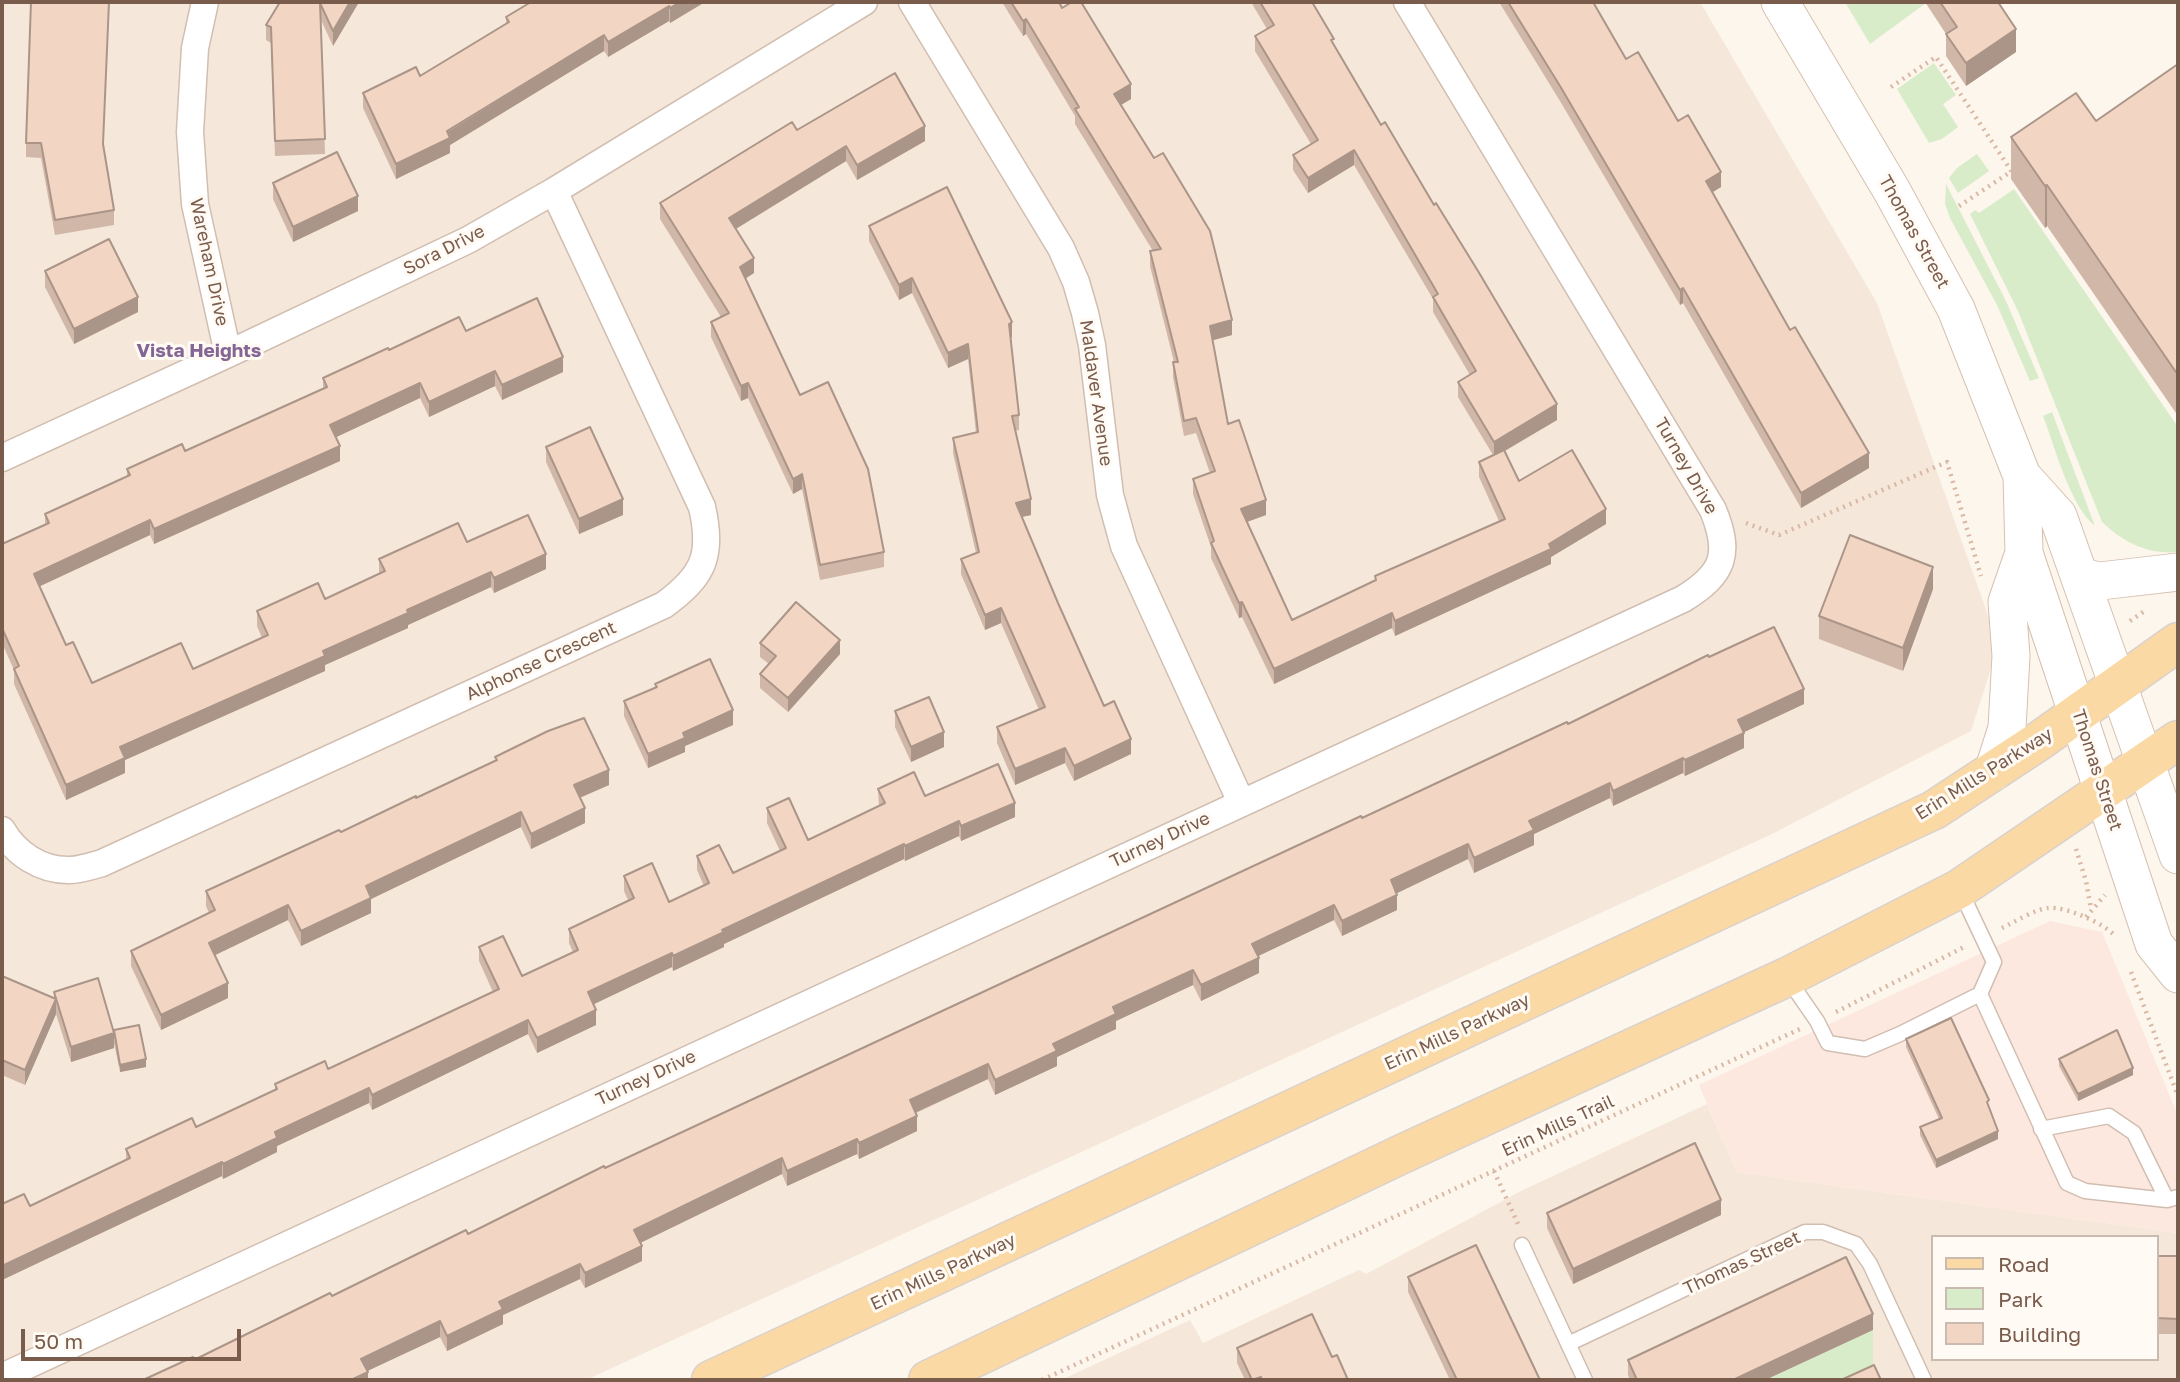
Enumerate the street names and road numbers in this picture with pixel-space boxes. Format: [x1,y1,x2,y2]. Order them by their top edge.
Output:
street label: Thomas Street [1874,171,1954,293]
street label: Wareham Drive [185,196,233,328]
street label: Sora Drive [400,220,488,280]
street label: Maldaver Avenue [1075,319,1117,467]
street label: Turney Drive [1650,414,1722,518]
street label: Alphonse Crescent [462,617,620,705]
street label: Thomas Street [2067,707,2127,833]
street label: Erin Mills Parkway [1911,723,2057,825]
street label: Turney Drive [1107,807,1213,873]
street label: Erin Mills Parkway [1381,989,1533,1075]
street label: Turney Drive [593,1045,699,1111]
street label: Erin Mills Trail [1498,1091,1618,1161]
street label: Thomas Street [1680,1226,1804,1300]
street label: Erin Mills Parkway [867,1229,1019,1315]

